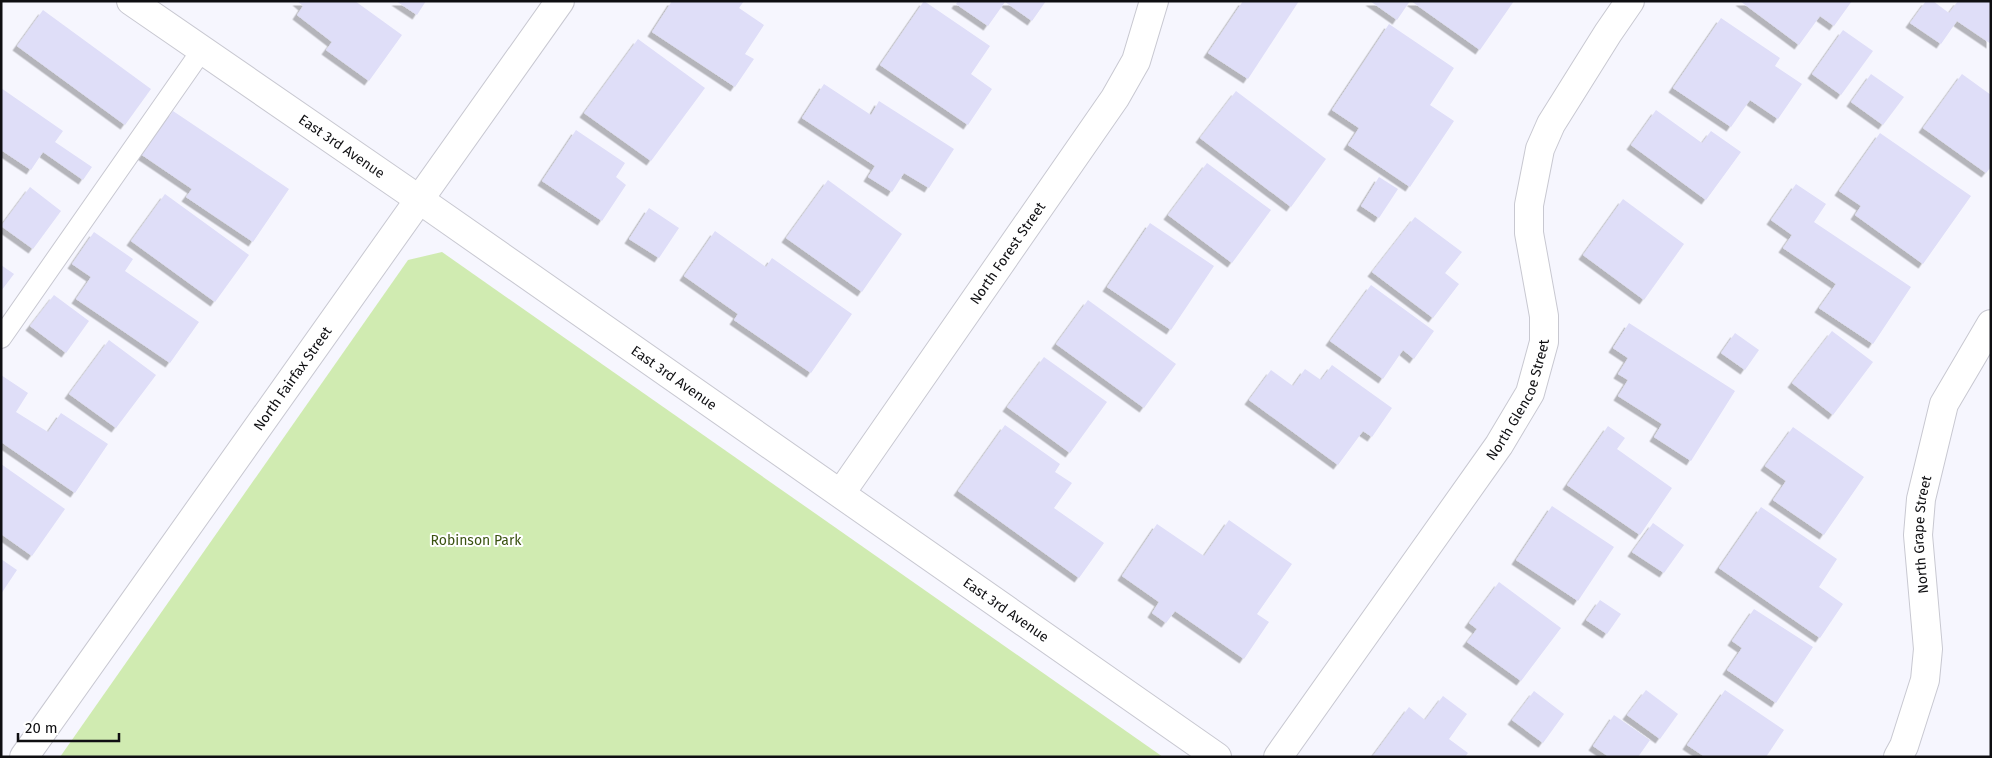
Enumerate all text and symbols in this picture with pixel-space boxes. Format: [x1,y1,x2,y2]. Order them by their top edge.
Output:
street label: East 3rd Avenue [296,111,388,182]
street label: North Forest Street [966,198,1049,308]
street label: North Fairfax Street [250,322,336,434]
street label: North Glencoe Street [1482,338,1553,464]
street label: East 3rd Avenue [628,342,720,413]
street label: North Grape Street [1909,473,1935,595]
park label: Robinson Park [430,532,522,549]
street label: East 3rd Avenue [960,574,1052,645]
scale bar [18,710,119,742]
text: 20 m [25,719,58,737]

